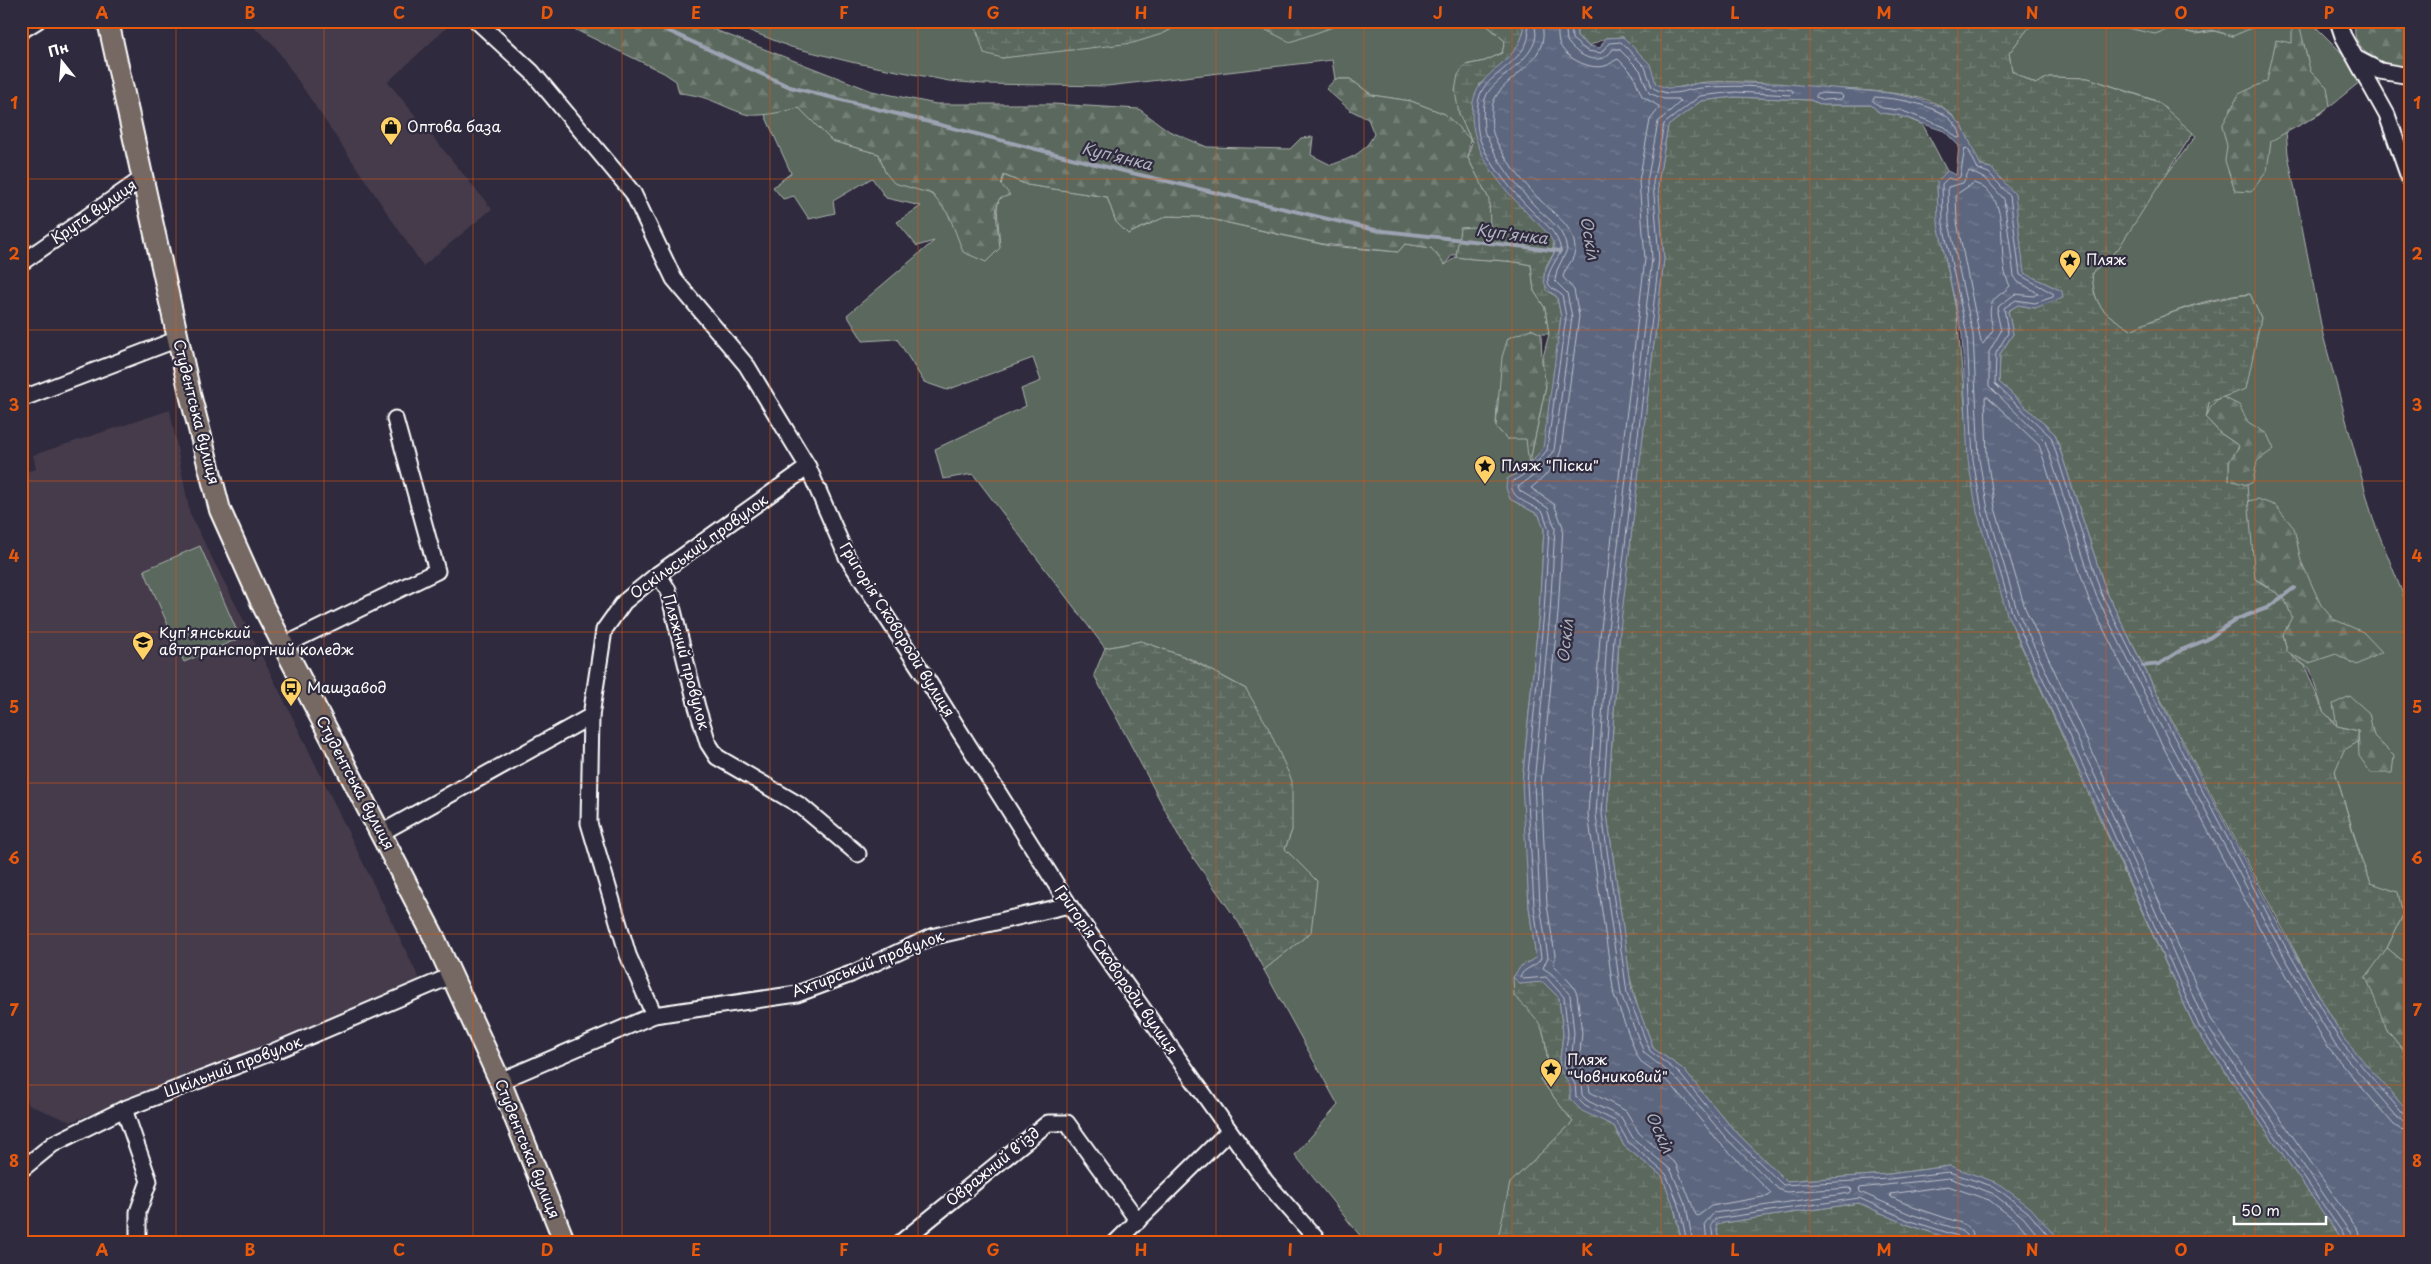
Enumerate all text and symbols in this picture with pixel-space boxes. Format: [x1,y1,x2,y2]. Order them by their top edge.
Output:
text: A [96,0,109,24]
text: B [245,0,256,24]
text: C [393,0,405,24]
text: D [541,0,553,24]
text: E [691,0,701,24]
text: F [839,0,849,24]
text: G [986,0,1000,24]
text: H [1135,0,1147,24]
text: I [1287,0,1293,24]
text: J [1433,0,1443,24]
text: K [1581,0,1593,24]
text: L [1730,0,1740,24]
text: M [1876,0,1892,24]
text: N [2026,0,2038,24]
text: O [2175,0,2188,24]
text: P [2324,0,2335,24]
text: Пн [45,36,71,62]
north arrow [38,38,88,88]
text: 1 [10,90,18,114]
text: 1 [2413,90,2421,114]
place label: Оптова база [407,114,501,137]
shop icon: Оптова база [379,115,403,146]
water label: Куп'янка [1079,135,1156,176]
street label: Крута вулиця [45,173,141,249]
water label: Оскіл [1575,214,1607,261]
water label: Куп'янка [1475,217,1550,249]
text: 2 [8,241,20,265]
text: 2 [2411,241,2423,265]
place label: Пляж [2086,247,2127,270]
place icon: Пляж [2058,248,2082,279]
street label: Студентська вулиця [168,337,227,487]
text: 3 [9,392,19,416]
text: 3 [2412,392,2422,416]
place label: Пляж "Піски" [1501,453,1599,476]
place icon: Пляж "Піски" [1473,454,1497,485]
street label: Оскільський провулок [624,488,772,604]
street label: Григорія Сковороди вулиця [835,537,962,721]
text: 4 [9,543,20,567]
text: 4 [2412,543,2423,567]
street label: Пляжний провулок [658,591,717,732]
water label: Оскіл [1550,618,1578,664]
place label: Куп'янський автотранспортний коледж [159,620,354,660]
school or university icon: Куп'янський автотранспортний коледж [131,630,155,661]
place label: Машзавод [307,675,386,698]
bus stop icon: Машзавод [279,676,303,707]
text: 5 [9,694,19,718]
text: 5 [2412,694,2422,718]
street label: Студентська вулиця [311,711,401,853]
text: 6 [8,845,20,869]
text: 6 [2411,845,2423,869]
street label: Григорія Сковороди вулиця [1050,880,1185,1059]
street label: Ахтирський провулок [788,923,947,1002]
text: 7 [9,997,19,1021]
text: 7 [2412,997,2422,1021]
street label: Шкільний провулок [160,1029,305,1103]
place label: Пляж "Човниковий" [1567,1047,1668,1087]
place icon: Пляж "Човниковий" [1539,1057,1563,1088]
street label: Студентська вулиця [490,1075,567,1222]
water label: Оскіл [1641,1107,1681,1156]
street label: Овражний в'їзд [940,1121,1044,1211]
text: 8 [9,1148,19,1172]
text: 8 [2412,1148,2422,1172]
scale bar [2234,1194,2326,1226]
text: 50 m [2241,1198,2280,1221]
text: A [96,1237,109,1261]
text: B [245,1237,256,1261]
text: C [393,1237,405,1261]
text: D [541,1237,553,1261]
text: E [691,1237,701,1261]
text: F [839,1237,849,1261]
text: G [986,1237,1000,1261]
text: H [1135,1237,1147,1261]
text: I [1287,1237,1293,1261]
text: J [1433,1237,1443,1261]
text: K [1581,1237,1593,1261]
text: L [1730,1237,1740,1261]
text: M [1876,1237,1892,1261]
text: N [2026,1237,2038,1261]
text: O [2175,1237,2188,1261]
text: P [2324,1237,2335,1261]

